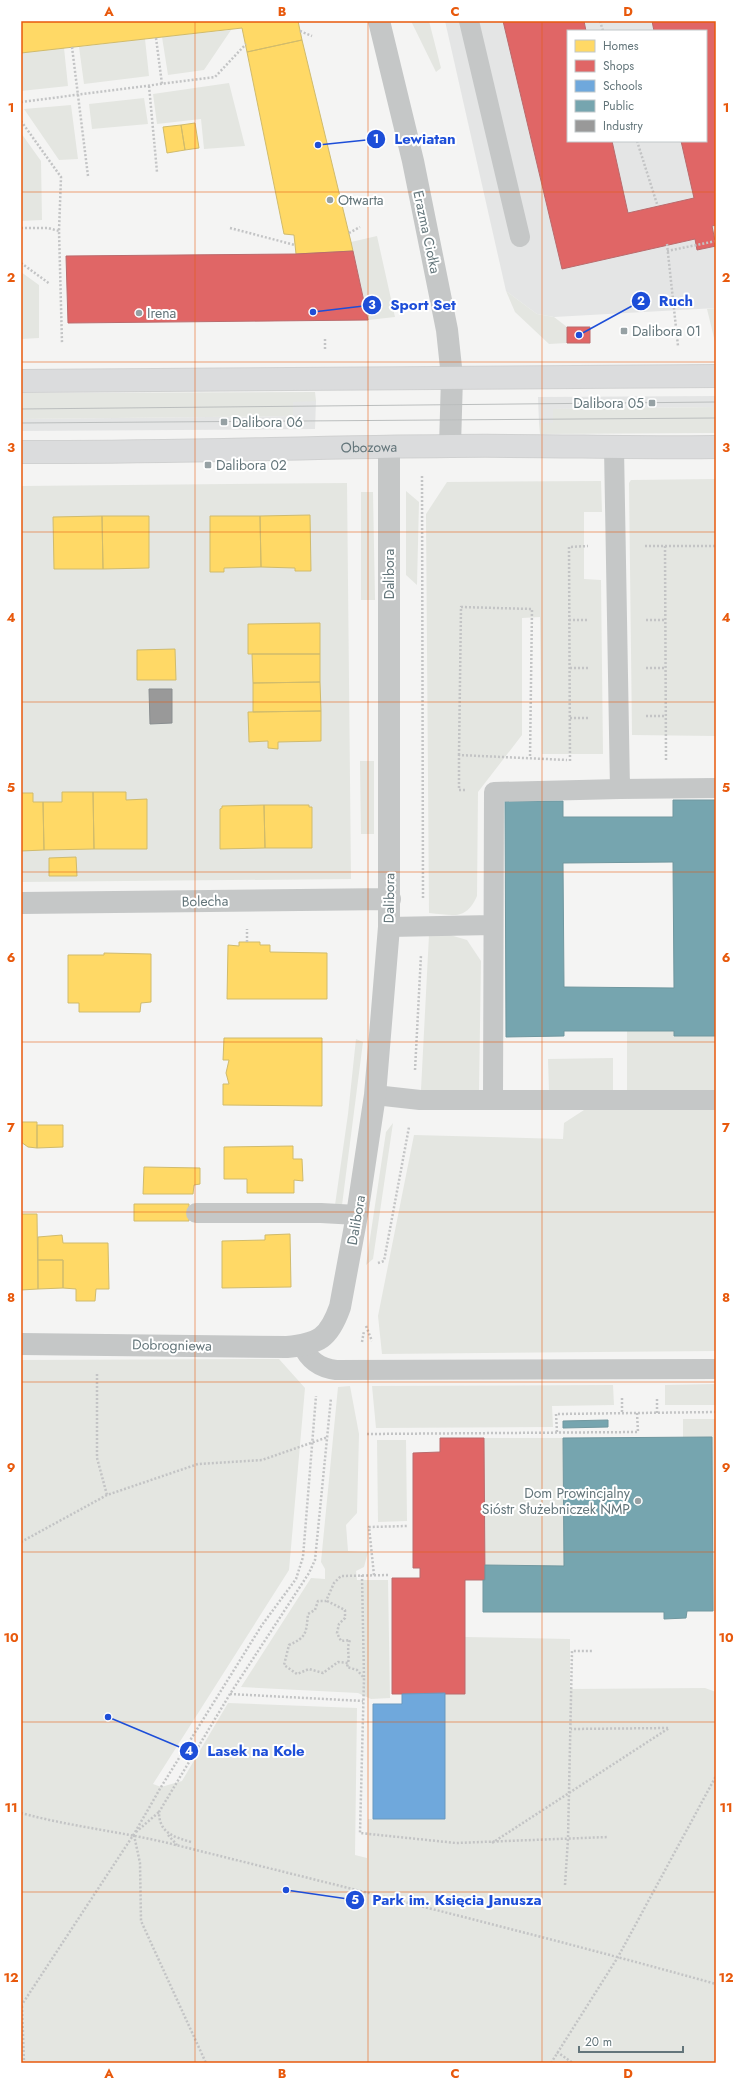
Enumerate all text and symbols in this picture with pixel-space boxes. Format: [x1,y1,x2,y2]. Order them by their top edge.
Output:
text: A [103,2,114,21]
text: B [278,2,287,21]
text: C [450,2,460,21]
text: D [623,2,633,21]
legend [567,30,707,142]
text: Homes [603,37,639,55]
text: Shops [603,57,634,75]
text: Schools [603,77,642,95]
text: Public [603,97,634,115]
text: 1 [8,98,14,117]
text: 1 [723,98,729,117]
text: Industry [603,117,644,135]
callout: Lewiatan [366,126,464,153]
text: Lewiatan [394,128,456,150]
text: 1 [373,130,379,148]
street label: Erazma Ciołka [408,189,446,275]
place label: Otwarta [338,190,384,210]
marker: Otwarta [325,195,335,205]
text: 2 [7,268,15,287]
text: 2 [722,268,730,287]
callout: Ruch [631,287,701,314]
text: Ruch [659,290,693,312]
callout: Sport Set [362,291,464,318]
text: 2 [637,292,645,310]
text: Sport Set [390,294,456,316]
text: 3 [368,296,376,314]
place label: Irena [147,303,176,323]
marker: Irena [134,308,144,318]
place label: Dalibora 01 [632,321,701,341]
marker: Dalibora 01 [619,326,629,336]
place label: Dalibora 05 [573,393,644,413]
marker: Dalibora 05 [647,398,657,408]
place label: Dalibora 06 [232,412,303,432]
marker: Dalibora 06 [219,417,229,427]
street label: Obozowa [341,437,397,458]
text: 3 [7,438,15,457]
text: 3 [722,438,730,457]
place label: Dalibora 02 [216,455,287,475]
marker: Dalibora 02 [203,460,213,470]
street label: Dalibora [379,549,399,599]
text: 4 [6,608,16,627]
text: 4 [721,608,731,627]
text: 5 [7,778,15,797]
text: 5 [722,778,730,797]
street label: Dalibora [379,873,399,923]
street label: Bolecha [181,891,229,911]
text: 6 [7,948,16,967]
text: 6 [722,948,731,967]
text: 7 [7,1118,15,1137]
text: 7 [722,1118,730,1137]
street label: Dalibora [342,1194,370,1246]
text: 8 [7,1288,15,1307]
text: 8 [722,1288,730,1307]
street label: Dobrogniewa [132,1334,212,1356]
text: 9 [7,1458,16,1477]
text: 9 [722,1458,731,1477]
place label: Dom Prowincjalny Sióstr Służebniczek NMP [482,1483,631,1519]
marker: Dom Prowincjalny Sióstr Służebniczek NMP [633,1496,643,1506]
text: 10 [3,1628,19,1647]
text: 10 [718,1628,734,1647]
callout: Lasek na Kole [179,1737,313,1764]
text: Lasek na Kole [207,1740,305,1762]
text: 4 [185,1742,193,1760]
text: 11 [4,1798,18,1817]
text: 11 [719,1798,733,1817]
callout: Park im. Księcia Janusza [345,1886,550,1913]
text: Park im. Księcia Janusza [372,1889,542,1911]
text: 5 [351,1891,359,1909]
text: 12 [3,1968,19,1987]
text: 12 [718,1968,734,1987]
scale bar [579,2028,683,2054]
text: 20 m [585,2033,612,2051]
text: A [103,2064,114,2083]
text: B [278,2064,287,2083]
text: C [450,2064,460,2083]
text: D [623,2064,633,2083]

